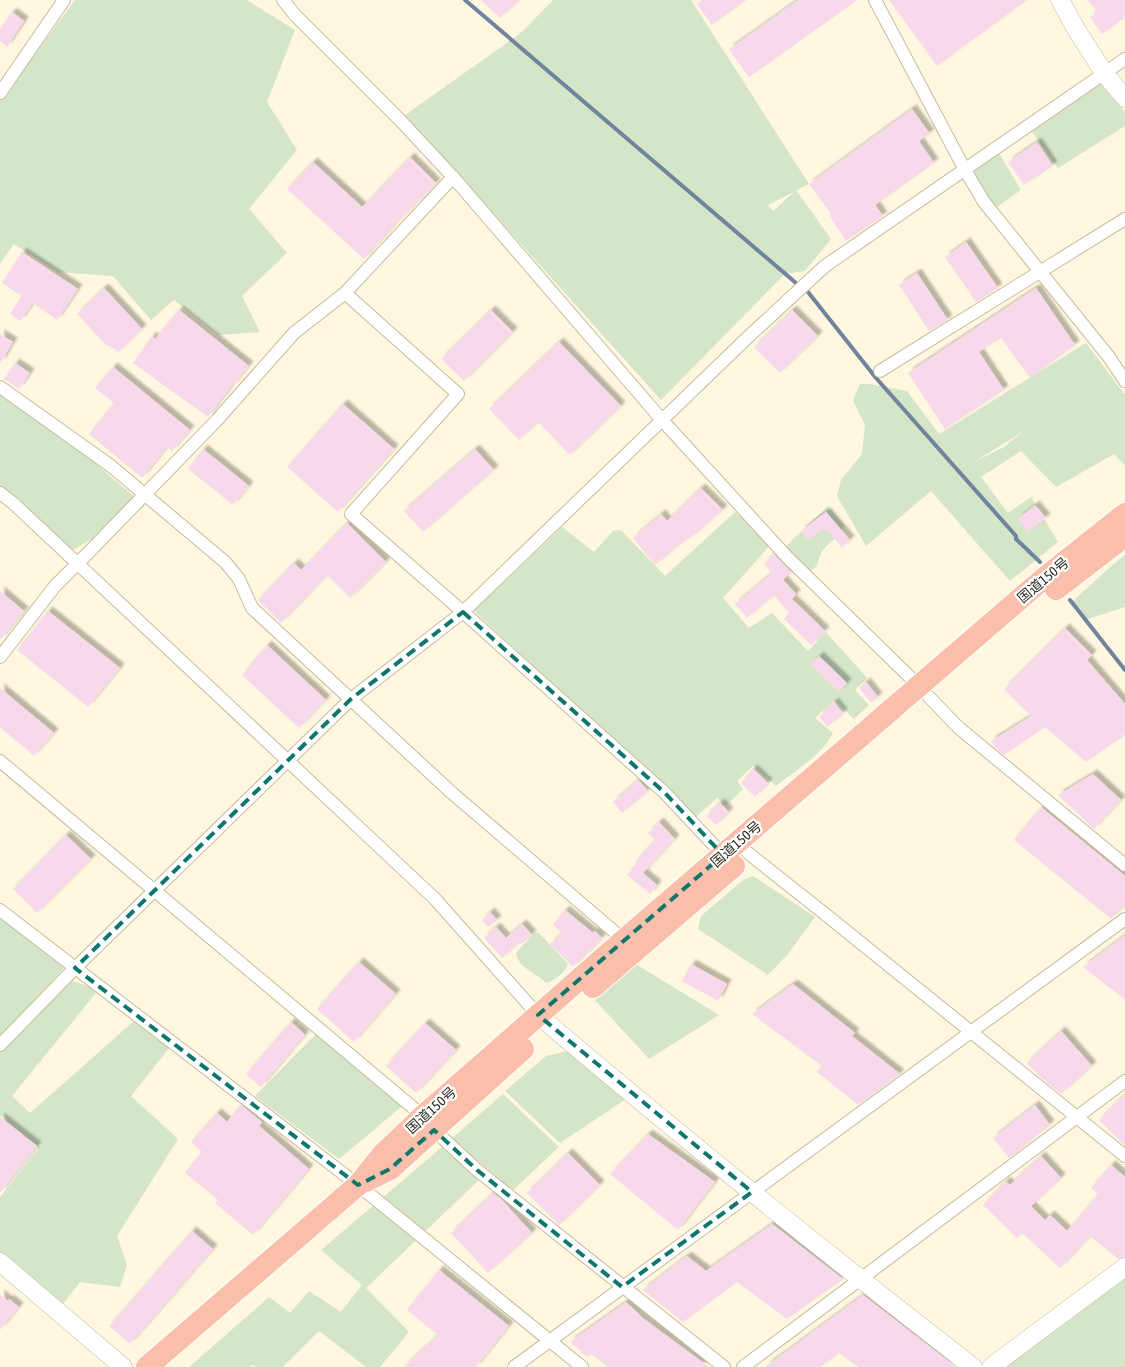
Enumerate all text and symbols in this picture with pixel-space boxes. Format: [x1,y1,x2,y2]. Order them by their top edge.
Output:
street label: 国道150号 [1014,554,1072,606]
street label: 国道150号 [707,818,765,870]
street label: 国道150号 [403,1083,459,1137]

